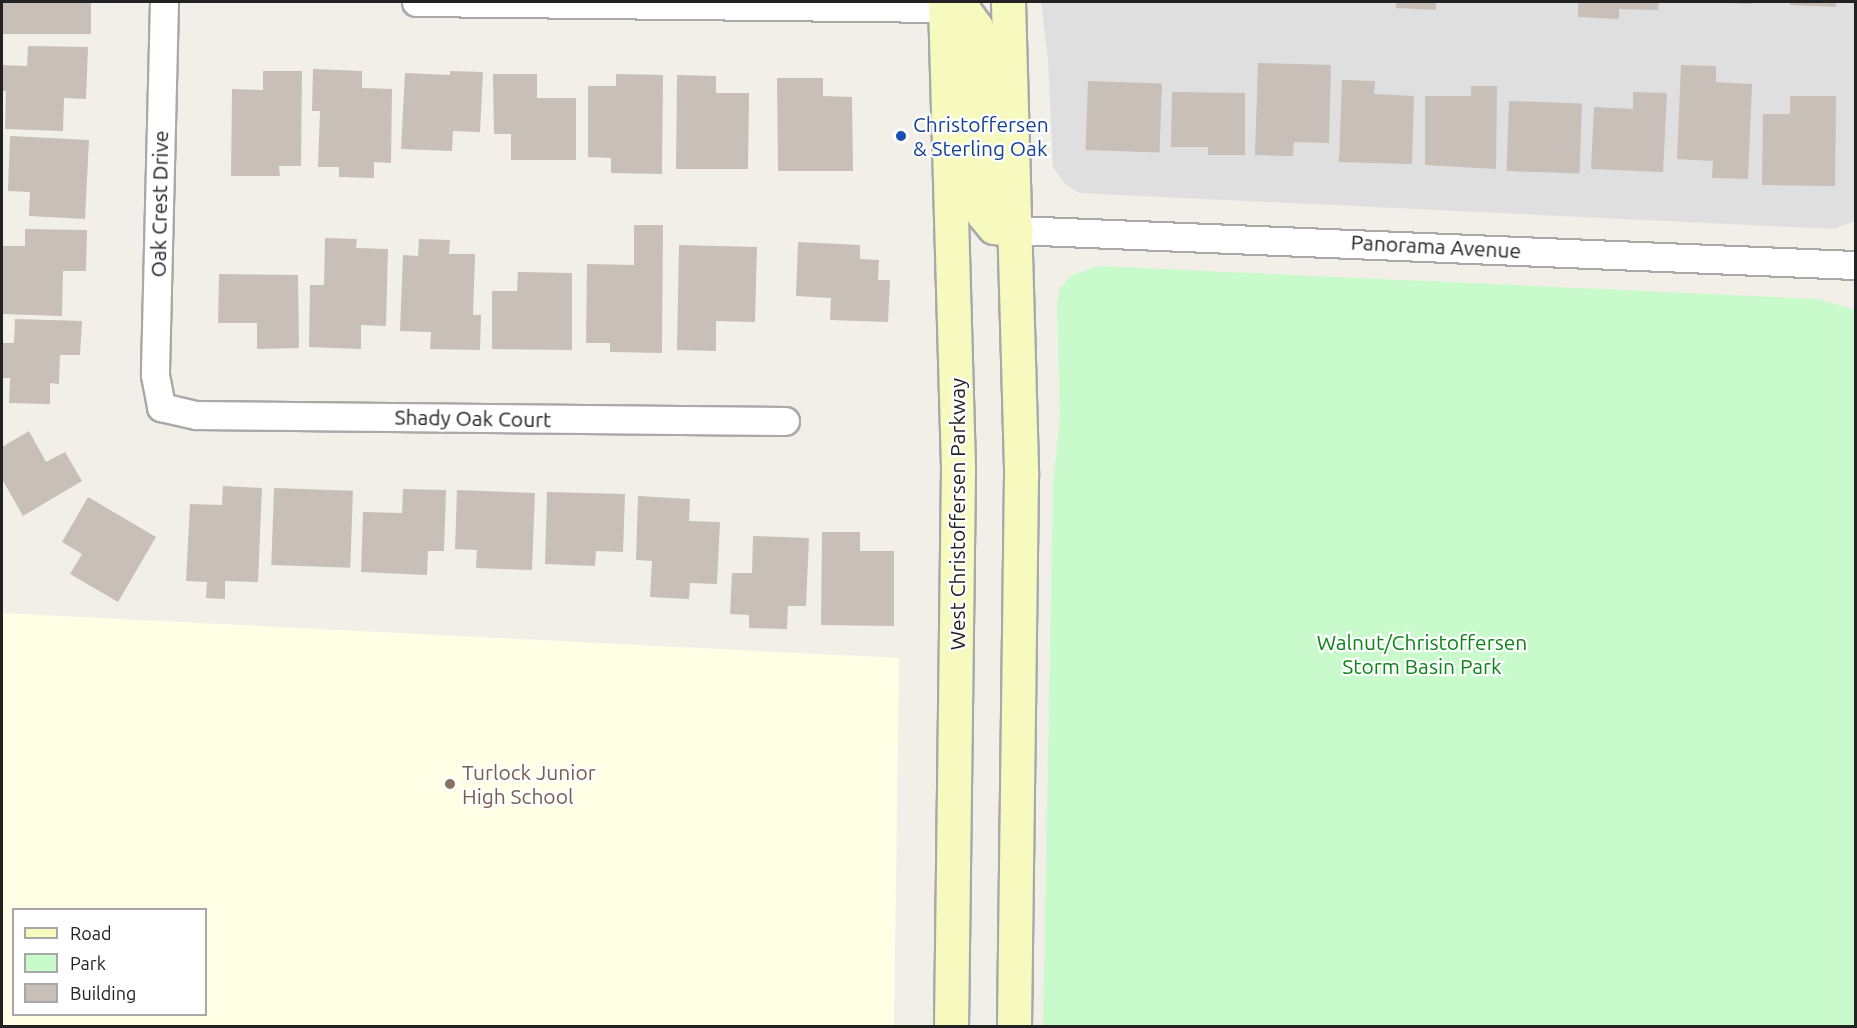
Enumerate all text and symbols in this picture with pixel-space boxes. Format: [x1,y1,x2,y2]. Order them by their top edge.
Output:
place label: Christoffersen & Sterling Oak [913,111,1049,161]
marker: Christoffersen & Sterling Oak [894,129,908,143]
street label: Oak Crest Drive [145,130,173,278]
street label: Panorama Avenue [1350,229,1522,263]
street label: West Christoffersen Parkway [944,378,970,650]
street label: Shady Oak Court [394,404,552,432]
park label: Walnut/Christoffersen Storm Basin Park [1317,629,1527,679]
place label: Turlock Junior High School [462,759,596,809]
marker: Turlock Junior High School [443,777,457,791]
legend [12,908,207,1016]
text: Road [70,923,112,943]
text: Park [70,953,106,973]
text: Building [70,983,136,1003]

